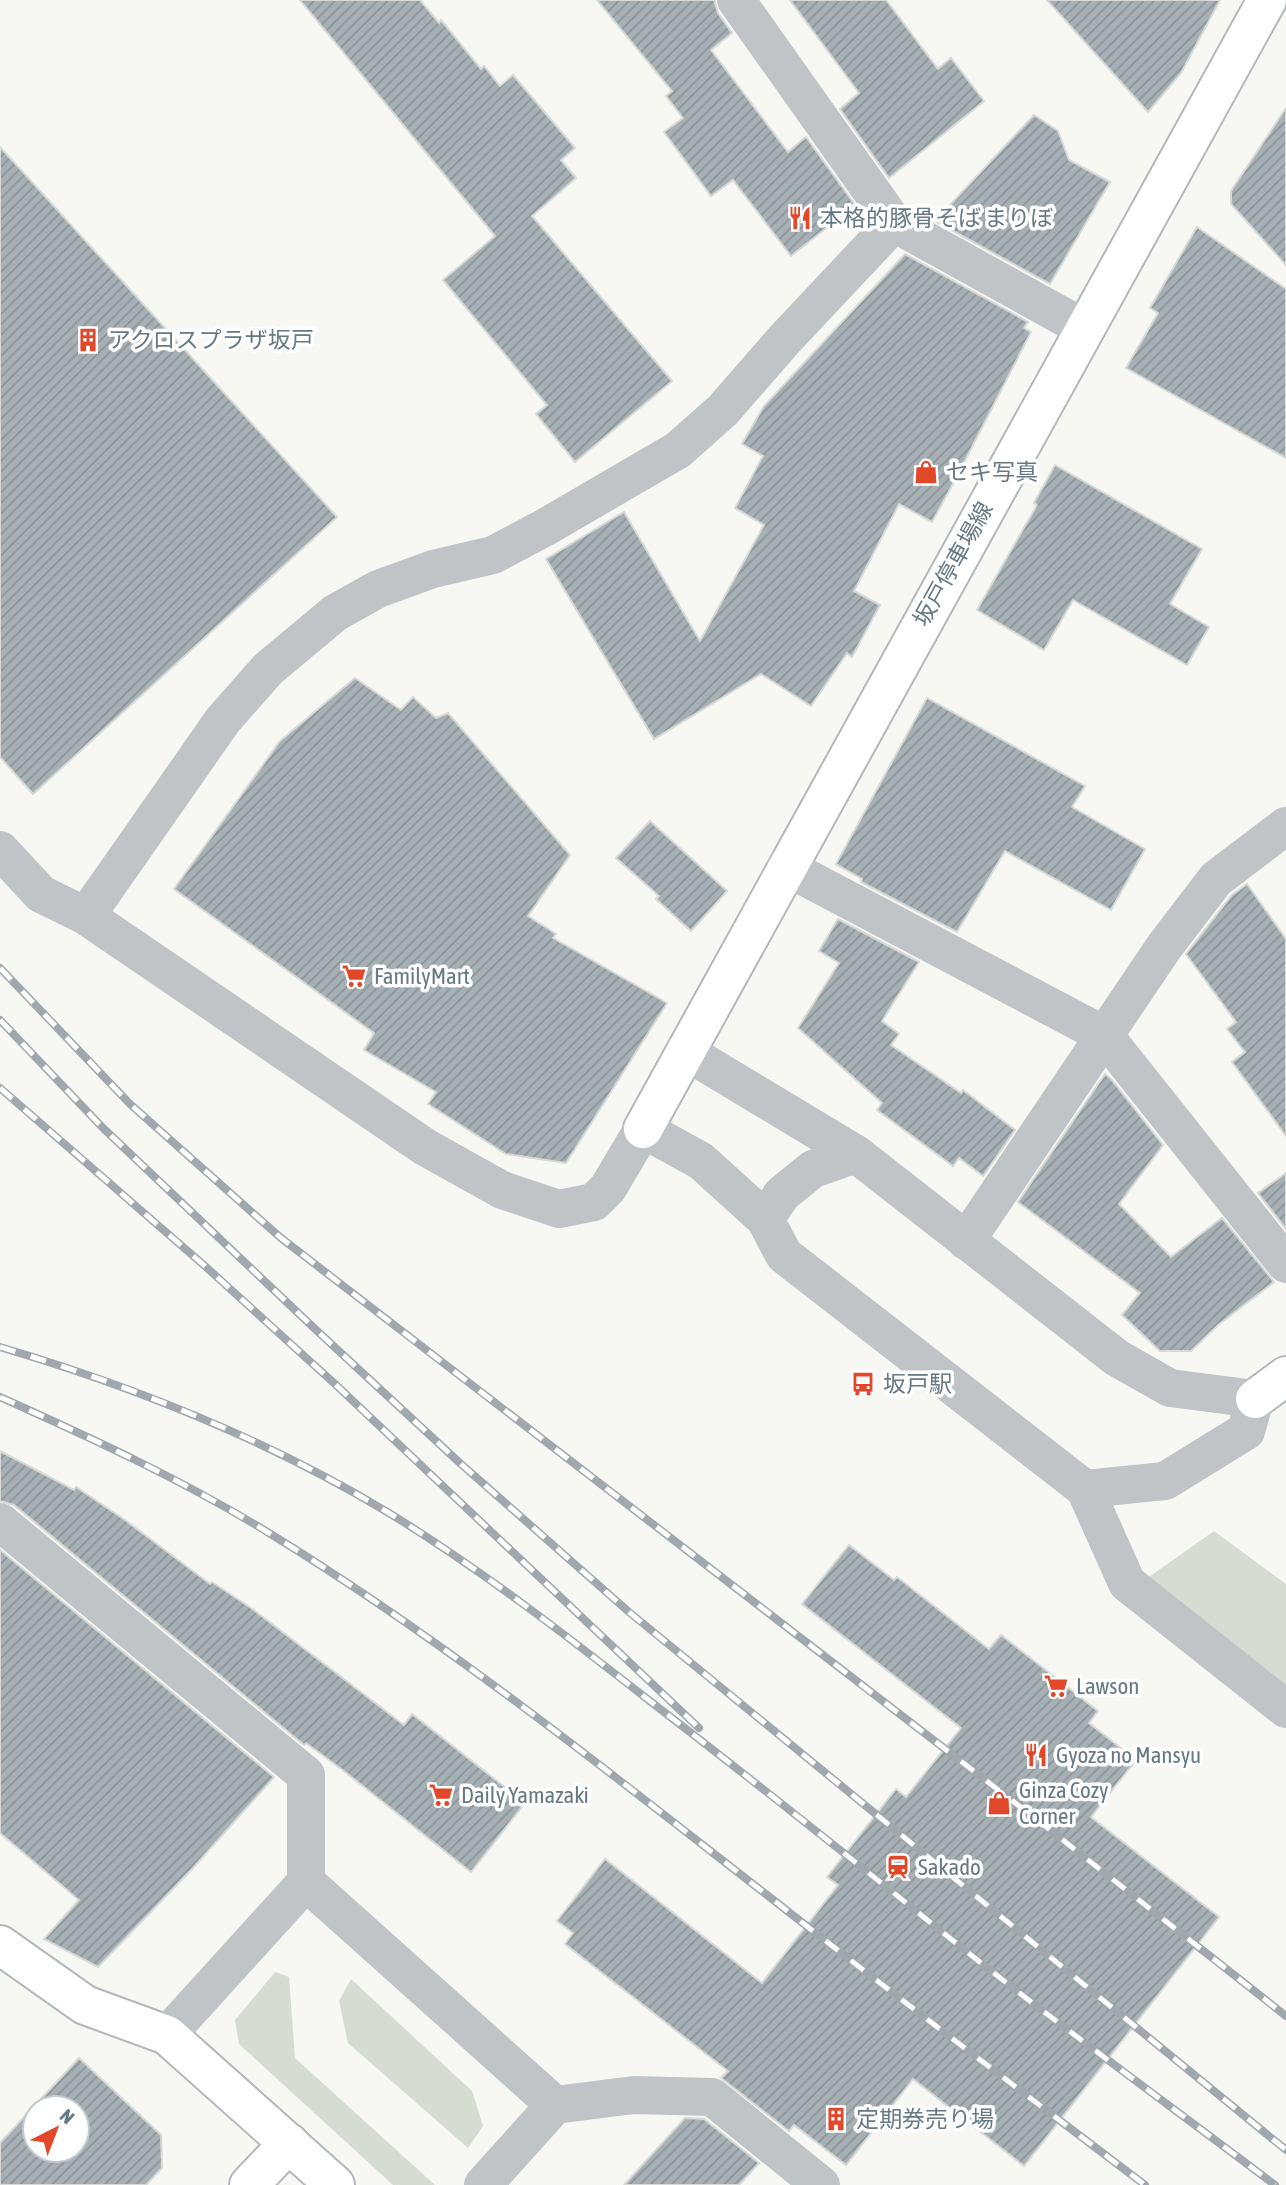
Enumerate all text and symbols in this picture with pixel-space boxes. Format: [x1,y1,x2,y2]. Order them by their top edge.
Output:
restaurant icon: 本格的豚骨そば まりぼ [786,204,814,232]
place label: 本格的豚骨そば まりぼ [820,205,1053,231]
building icon: アクロスプラザ坂戸 [74,326,102,354]
place label: アクロスプラザ坂戸 [108,327,314,353]
shop icon: セキ写真 [912,458,940,486]
place label: セキ写真 [946,459,1038,485]
street label: 坂戸停車場線 [908,497,998,631]
supermarket icon: FamilyMart [340,962,368,990]
place label: FamilyMart [374,963,470,989]
bus stop icon: 坂戸駅 [849,1370,877,1398]
place label: 坂戸駅 [883,1371,952,1397]
supermarket icon: Lawson [1042,1672,1070,1700]
place label: Lawson [1076,1673,1139,1699]
restaurant icon: Gyoza no Mansyu [1022,1741,1050,1769]
place label: Gyoza no Mansyu [1056,1742,1201,1768]
place label: Ginza Cozy Corner [1019,1777,1108,1829]
supermarket icon: Daily Yamazaki [427,1781,455,1809]
place label: Daily Yamazaki [461,1782,589,1808]
shop icon: Ginza Cozy Corner [985,1789,1013,1817]
station icon: Sakado [884,1853,912,1881]
place label: Sakado [918,1854,981,1880]
north arrow [21,2094,91,2164]
text: N [56,2104,79,2128]
building icon: 定期券売り場 [822,2105,850,2133]
place label: 定期券売り場 [856,2106,994,2132]

